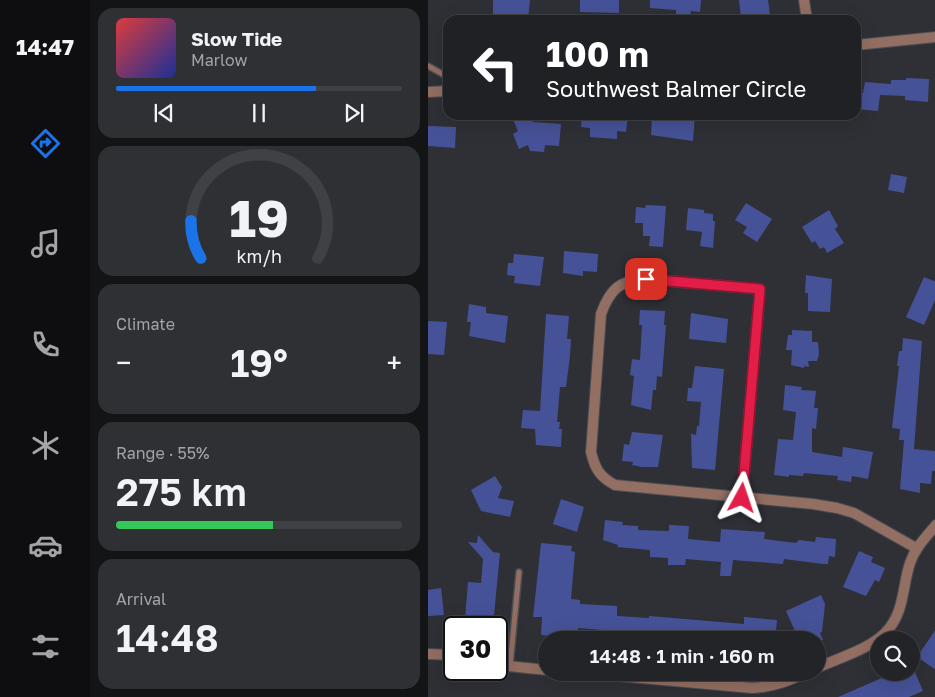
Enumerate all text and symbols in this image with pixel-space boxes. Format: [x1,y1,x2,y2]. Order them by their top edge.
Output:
text: Slow Tide [191,27,282,50]
text: 14:47 [16,33,74,60]
text: 100 m [546,33,649,75]
icon: left [463,35,528,100]
text: Marlow [191,50,247,70]
text: Southwest Balmer Circle [546,75,806,102]
icon: previous [150,99,178,127]
icon: pause [245,99,273,127]
icon: next [340,99,368,127]
icon: directions [28,126,63,161]
text: 19 [229,186,289,248]
icon: music [28,226,63,261]
text: km/h [236,245,282,267]
pin [625,258,667,300]
icon: arrive [632,265,660,293]
text: Climate [116,314,175,334]
icon: phone [28,327,63,362]
text: 19° [230,340,288,385]
text: − [116,346,131,379]
text: + [387,346,402,379]
icon: climate [28,428,63,463]
text: Range · 55% [116,443,210,463]
text: 275 km [116,469,247,514]
position arrow [715,471,767,523]
icon: car [28,528,63,563]
text: Arrival [116,589,166,609]
text: 14:48 [116,615,219,660]
speed limit sign: 30 [443,616,508,681]
icon: filters [28,629,63,664]
map controls [870,631,920,681]
button: search [870,631,920,681]
text: 14:48 · 1 min · 160 m [590,644,774,667]

